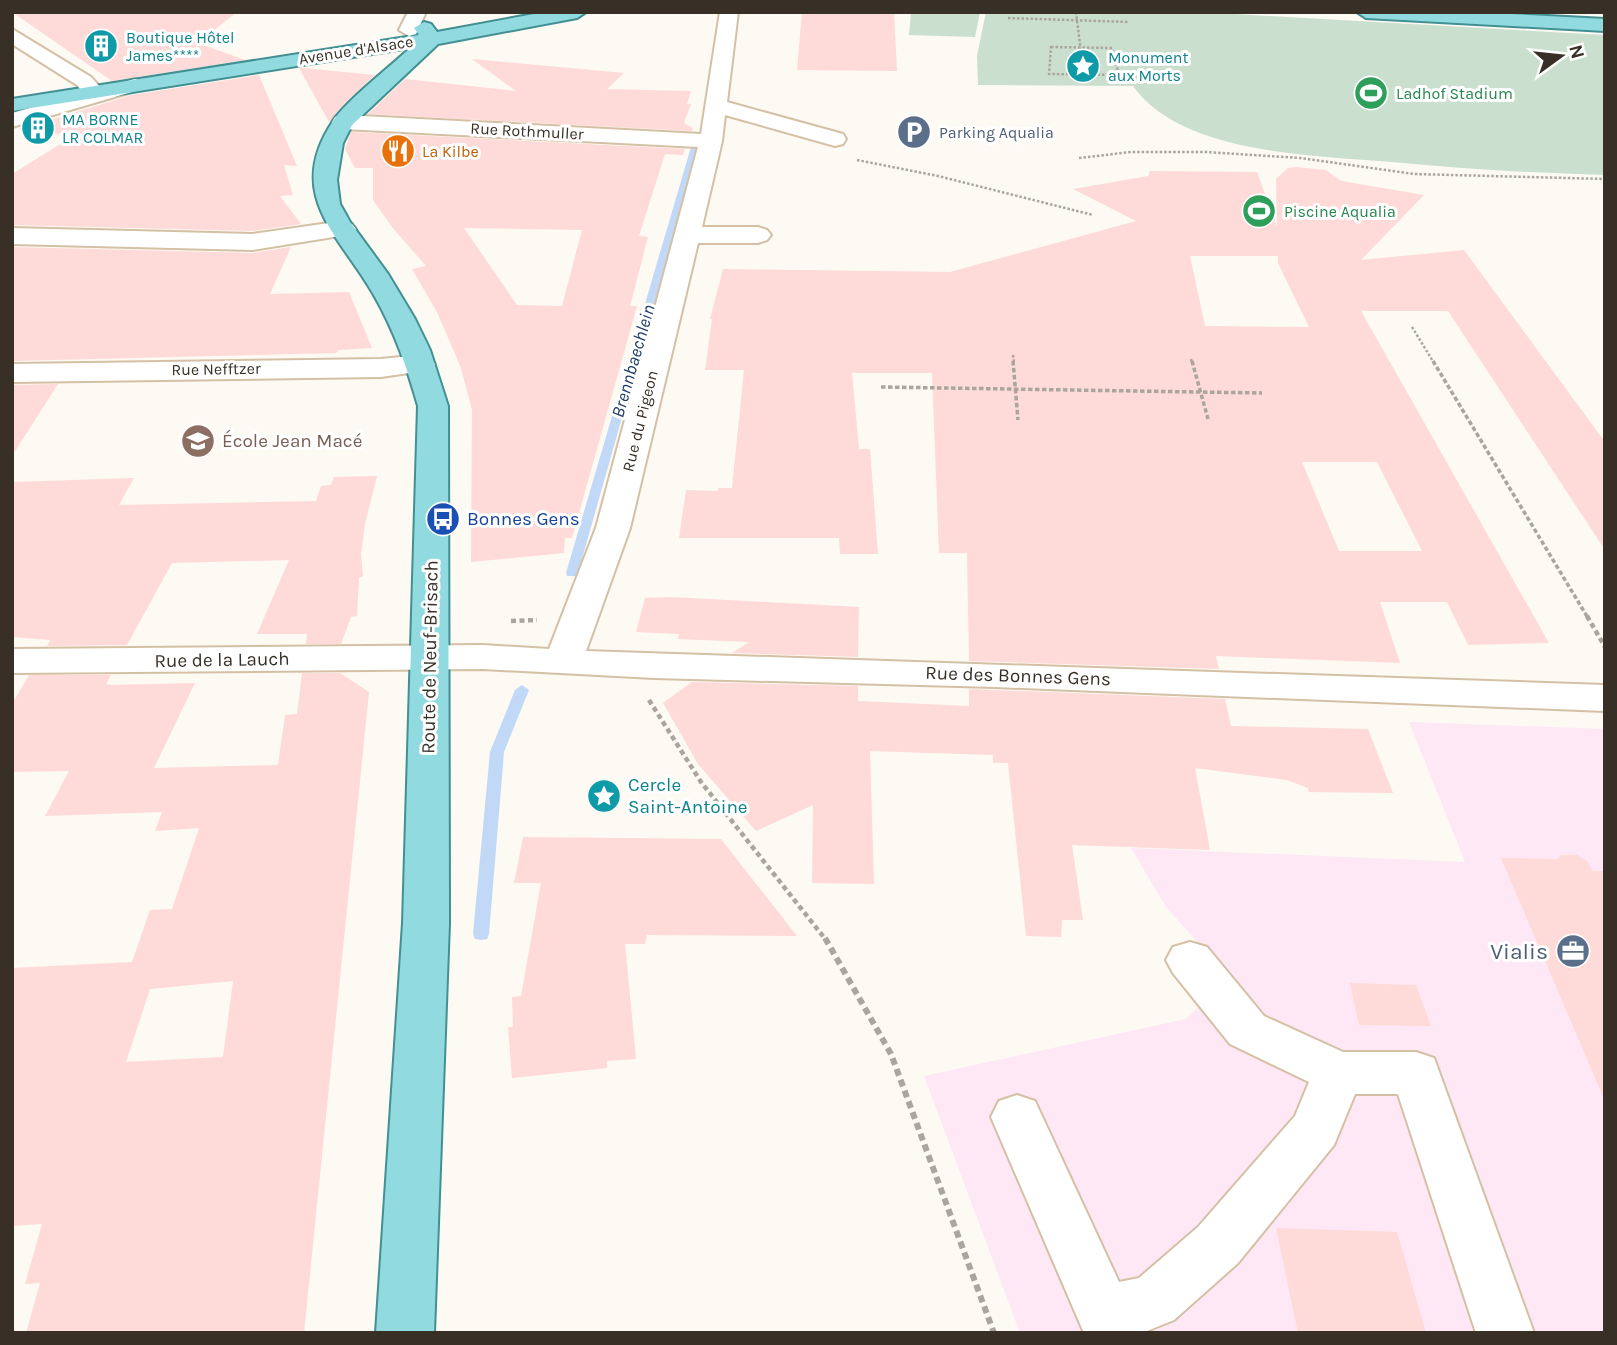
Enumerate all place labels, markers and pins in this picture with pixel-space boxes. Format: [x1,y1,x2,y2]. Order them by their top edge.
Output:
building icon: Boutique Hôtel James**** [82,27,120,65]
place label: Boutique Hôtel James**** [126,28,234,65]
place icon: Monument aux Morts [1064,47,1102,85]
place label: Monument aux Morts [1108,48,1189,85]
sports icon: Ladhof Stadium [1352,74,1390,112]
place label: Ladhof Stadium [1396,84,1513,103]
building icon: MA BORNE LR COLMAR [19,109,57,147]
place label: MA BORNE LR COLMAR [62,110,143,147]
parking icon: Parking Aqualia [895,113,933,151]
place label: Parking Aqualia [939,123,1054,142]
restaurant icon: La Kilbe [379,132,417,170]
place label: La Kilbe [422,142,479,161]
sports icon: Piscine Aqualia [1240,192,1278,230]
place label: Piscine Aqualia [1284,202,1396,221]
school or university icon: École Jean Macé [179,422,217,460]
place label: École Jean Macé [222,429,362,452]
bus stop icon: Bonnes Gens [424,500,462,538]
place label: Bonnes Gens [467,508,580,530]
place label: Cercle Saint-Antoine [628,774,748,818]
place icon: Cercle Saint-Antoine [585,777,623,815]
office icon: Vialis [1554,932,1592,970]
place label: Vialis [1490,938,1548,965]

